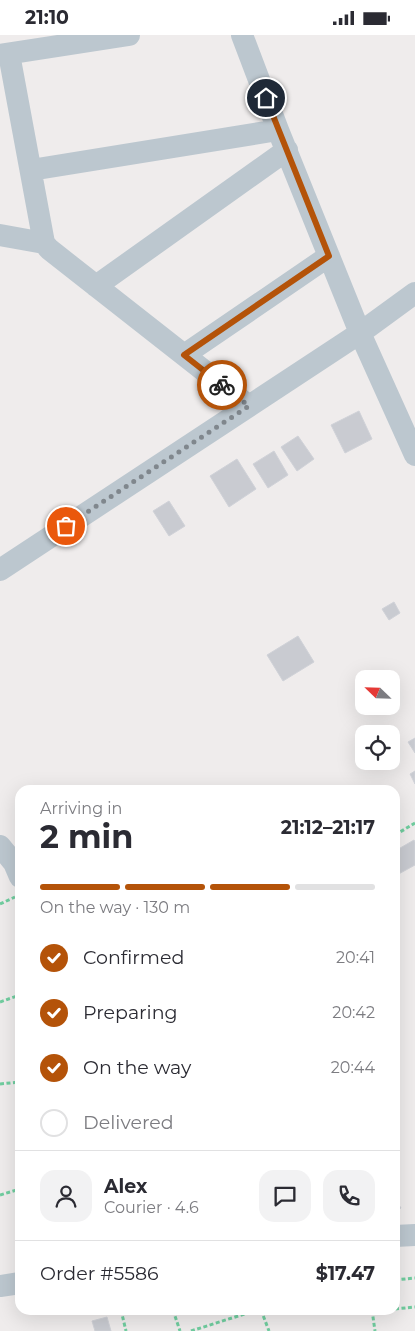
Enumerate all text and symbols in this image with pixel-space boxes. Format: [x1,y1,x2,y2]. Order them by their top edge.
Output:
text: 21:10 [25,6,69,29]
pin [245,77,287,119]
icon: home [252,84,280,112]
courier [197,360,247,410]
icon: bike [208,371,236,399]
pin [45,505,87,547]
icon: bag [52,512,80,540]
north arrow [355,670,400,715]
map controls [355,670,400,770]
button: locate [355,725,400,770]
text: Arriving in [40,799,122,818]
text: 21:12–21:17 [281,816,375,839]
text: 2 min [40,817,133,856]
text: On the way · 130 m [40,898,190,917]
icon: check [40,944,68,972]
text: Confirmed [83,946,184,969]
text: 20:41 [336,948,375,967]
icon: check [40,999,68,1027]
text: Preparing [83,1001,178,1024]
text: 20:42 [332,1003,375,1022]
icon: check [40,1054,68,1082]
text: On the way [83,1056,191,1079]
text: 20:44 [331,1058,375,1077]
text: Delivered [83,1111,174,1134]
button: person [40,1170,92,1222]
button: chat [259,1170,311,1222]
button: phone [323,1170,375,1222]
text: Alex [104,1175,147,1198]
text: Courier · 4.6 [104,1198,199,1217]
text: Order #5586 [40,1262,159,1285]
text: $17.47 [316,1262,375,1285]

